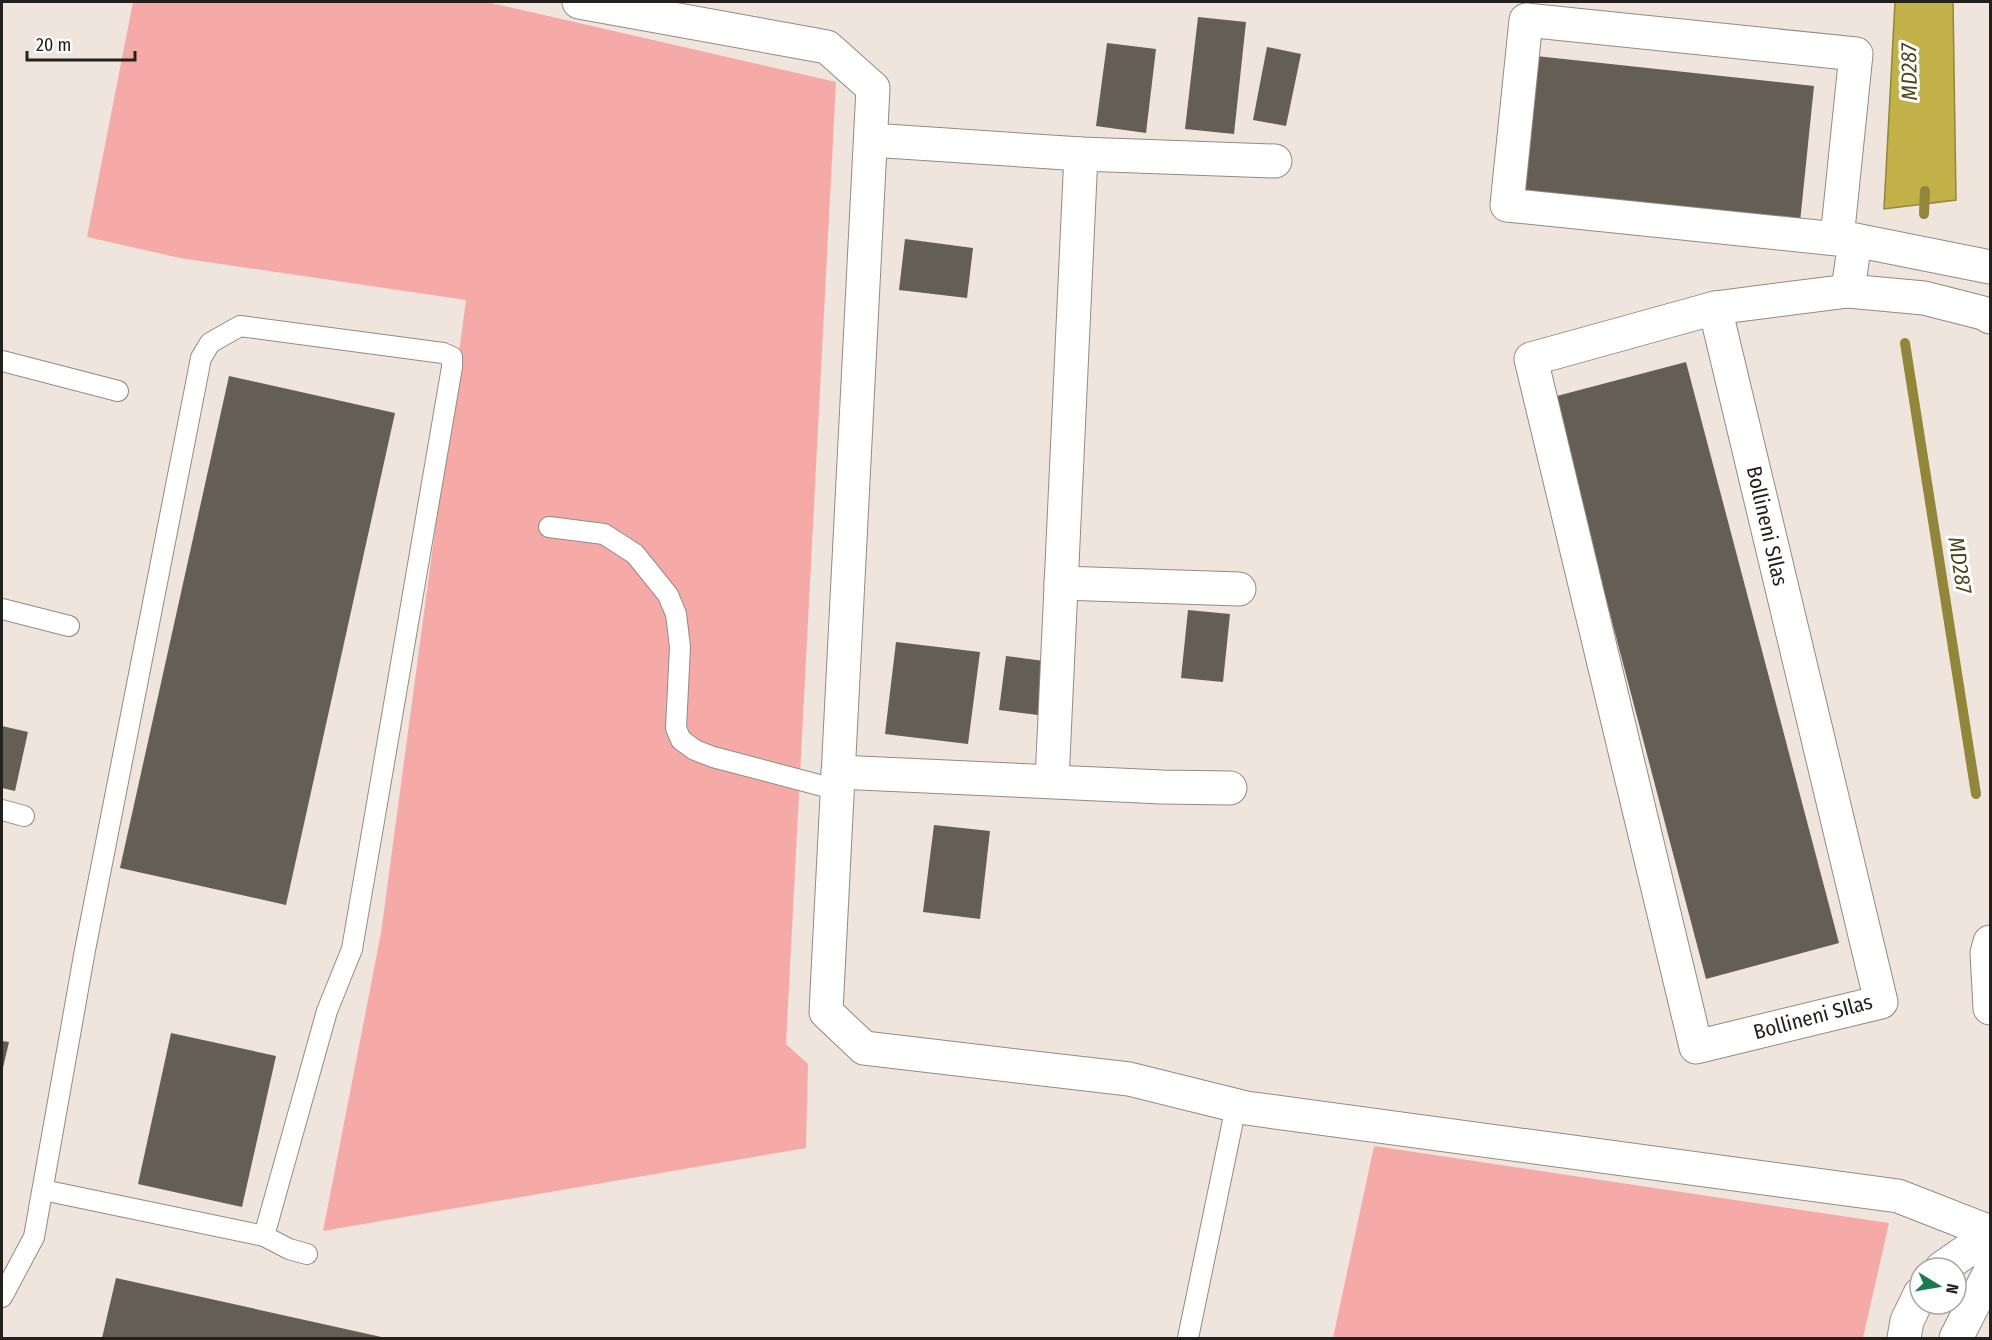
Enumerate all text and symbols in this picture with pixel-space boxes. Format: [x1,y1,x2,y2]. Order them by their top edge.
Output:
scale bar [27,24,135,62]
text: 20 m [36,34,71,56]
water label: MD287 [1895,42,1923,101]
street label: Bollineni SIlas [1741,464,1793,588]
water label: MD287 [1942,535,1978,597]
street label: Bollineni SIlas [1751,989,1875,1045]
north arrow [1908,1256,1968,1316]
text: N [1942,1282,1962,1295]

